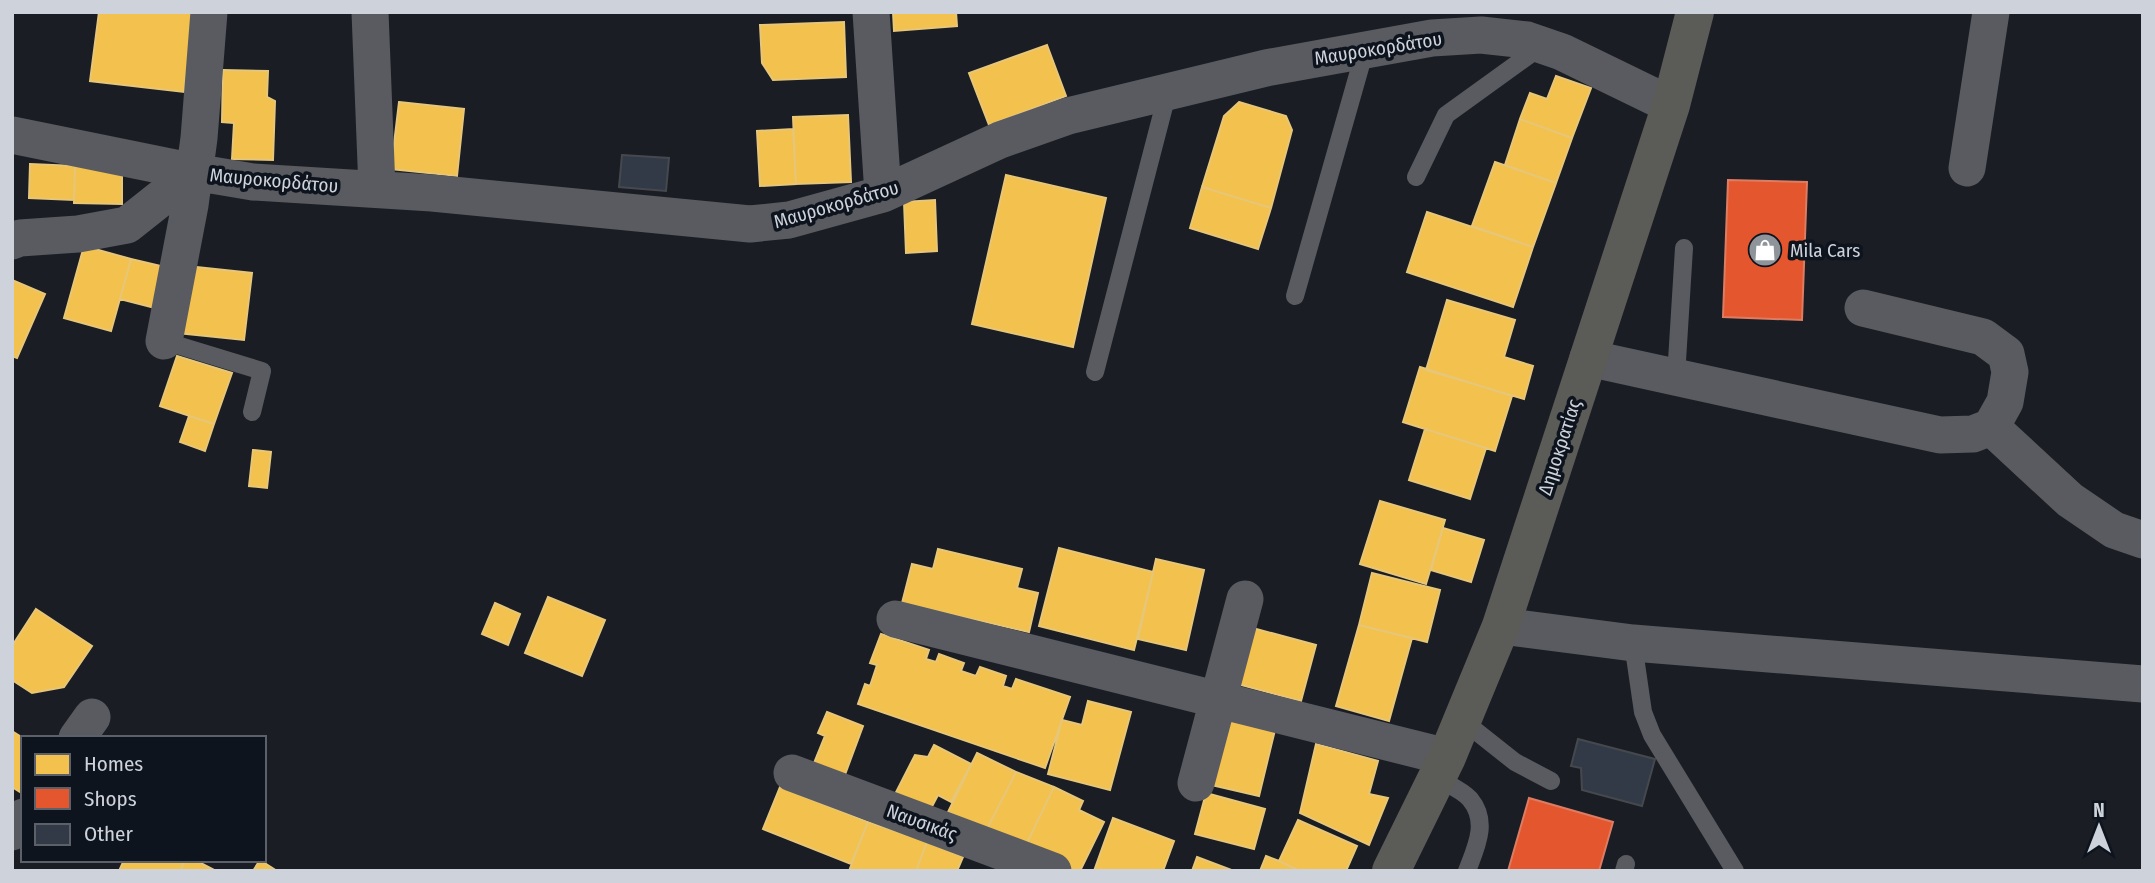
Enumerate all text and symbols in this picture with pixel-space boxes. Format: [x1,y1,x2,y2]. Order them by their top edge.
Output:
street label: Μαυροκορδάτου [1313,27,1444,70]
street label: Μαυροκορδάτου [209,163,339,198]
street label: Μαυροκορδάτου [771,176,901,233]
shop icon: Mila Cars [1746,231,1784,269]
place label: Mila Cars [1790,239,1860,262]
street label: Δημοκρατίας [1533,396,1586,498]
legend [21,736,266,862]
text: Homes [84,751,143,777]
text: Shops [84,786,137,812]
north arrow [2064,792,2134,862]
street label: Ναυσικάς [884,799,960,846]
text: N [2093,799,2105,822]
text: Other [84,821,133,847]

